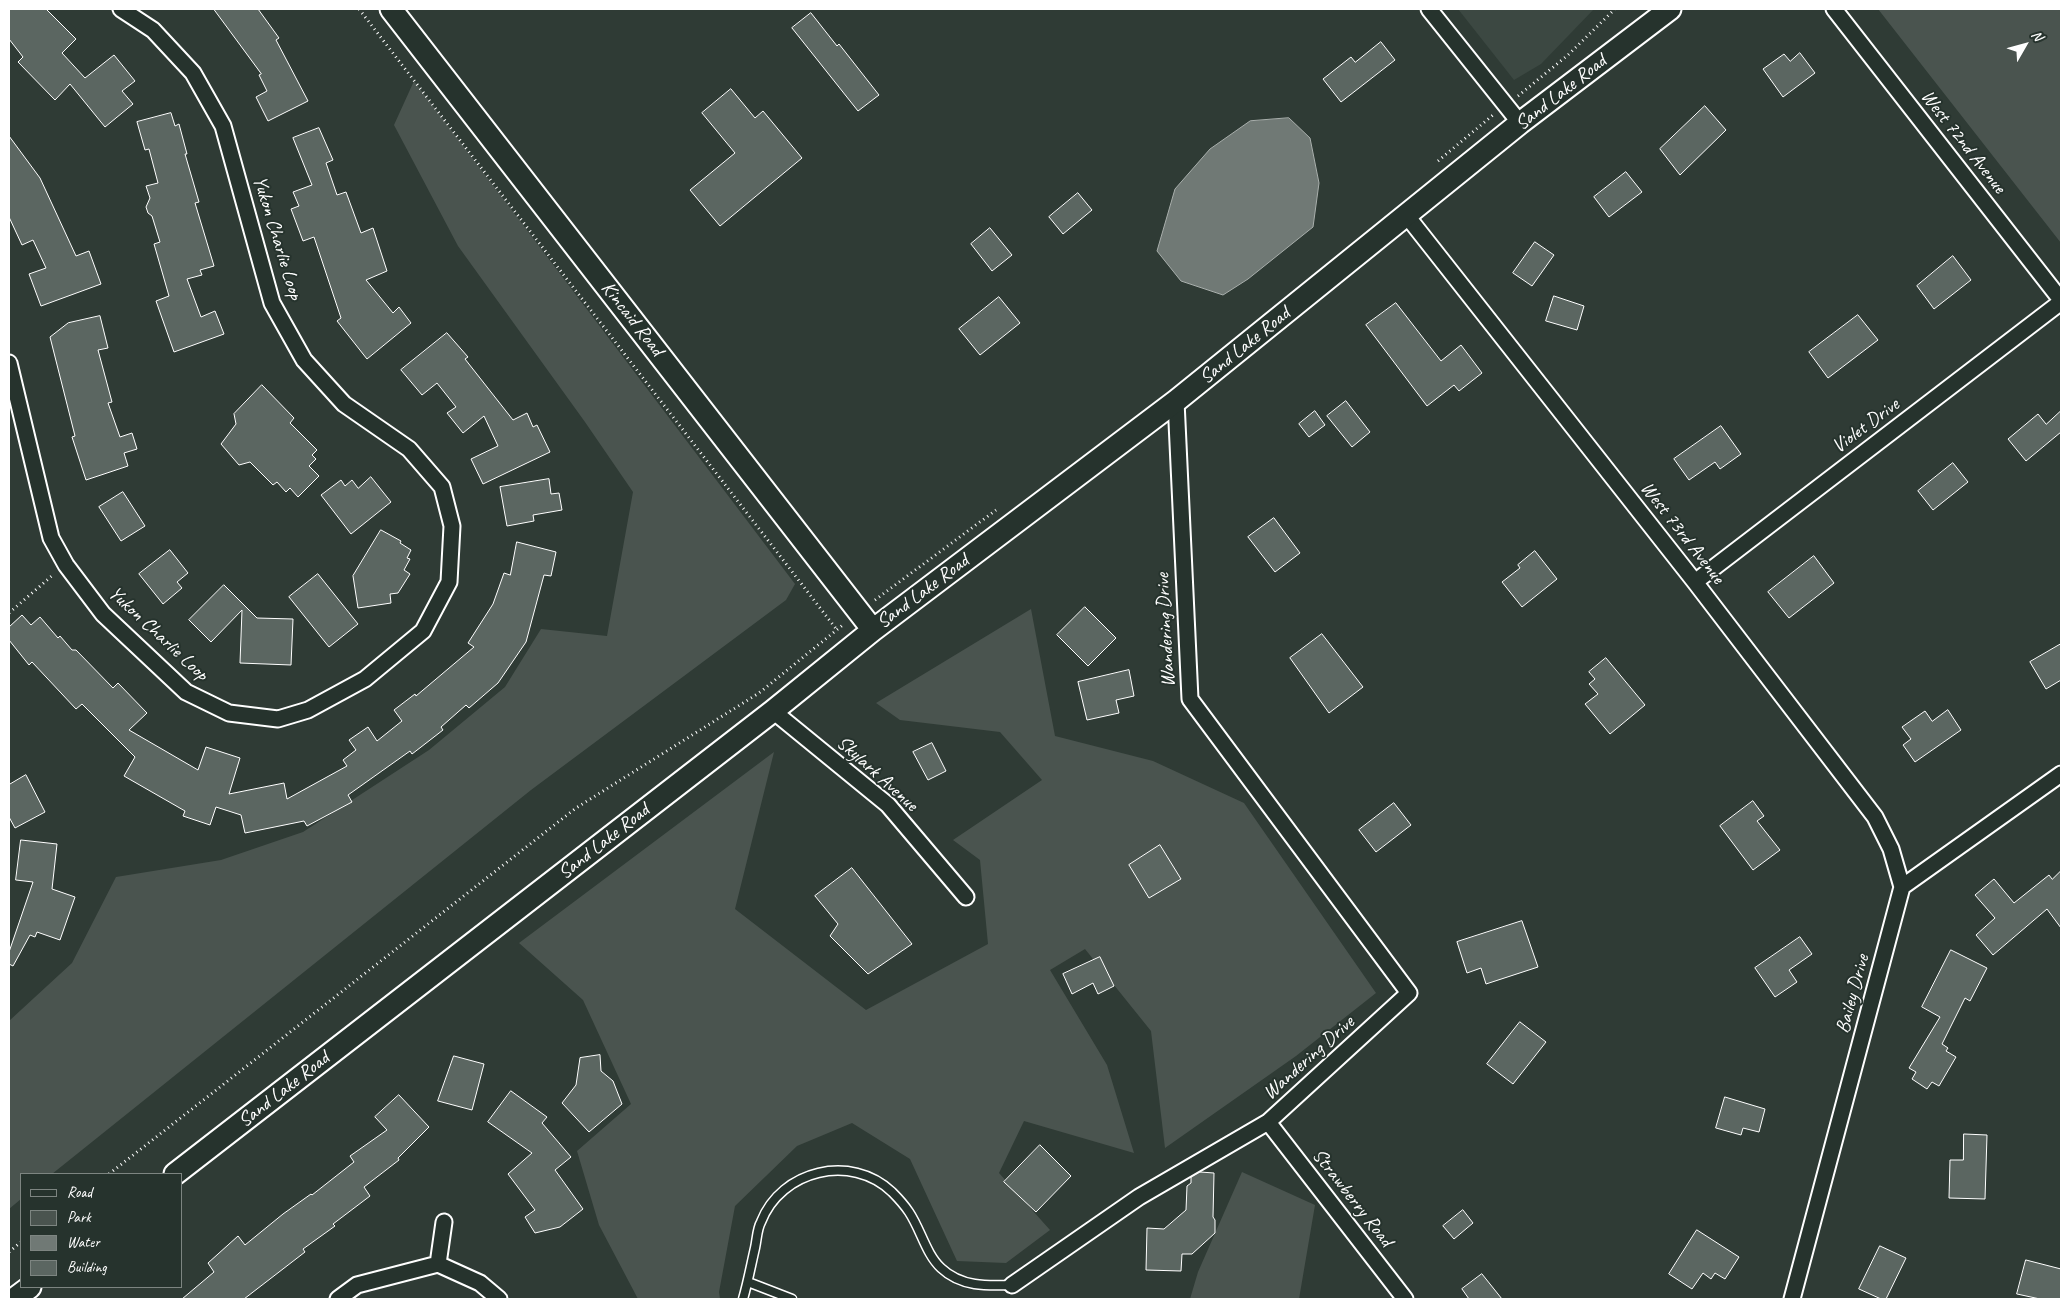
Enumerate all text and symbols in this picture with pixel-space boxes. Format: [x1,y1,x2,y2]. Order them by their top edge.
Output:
north arrow [2000,20,2050,70]
text: N [2028,27,2047,44]
street label: Sand Lake Road [1511,50,1611,136]
street label: West 72nd Avenue [1915,85,2011,199]
street label: Yukon Charlie Loop [247,173,307,303]
street label: Kincaid Road [595,277,669,361]
street label: Sand Lake Road [1195,302,1295,390]
street label: Violet Drive [1828,393,1904,459]
street label: West 73rd Avenue [1635,477,1729,589]
street label: Sand Lake Road [872,550,974,634]
street label: Wandering Drive [1151,572,1181,688]
street label: Yukon Charlie Loop [103,582,213,686]
street label: Skylark Avenue [831,731,923,817]
street label: Sand Lake Road [554,799,654,885]
street label: Bailey Drive [1831,952,1875,1036]
street label: Wandering Drive [1258,1011,1360,1105]
street label: Sand Lake Road [234,1047,334,1133]
street label: Strawberry Road [1306,1144,1398,1252]
legend [20,1173,182,1288]
text: Road [67,1183,92,1202]
text: Park [67,1208,91,1227]
text: Water [67,1233,100,1252]
text: Building [67,1258,106,1277]

